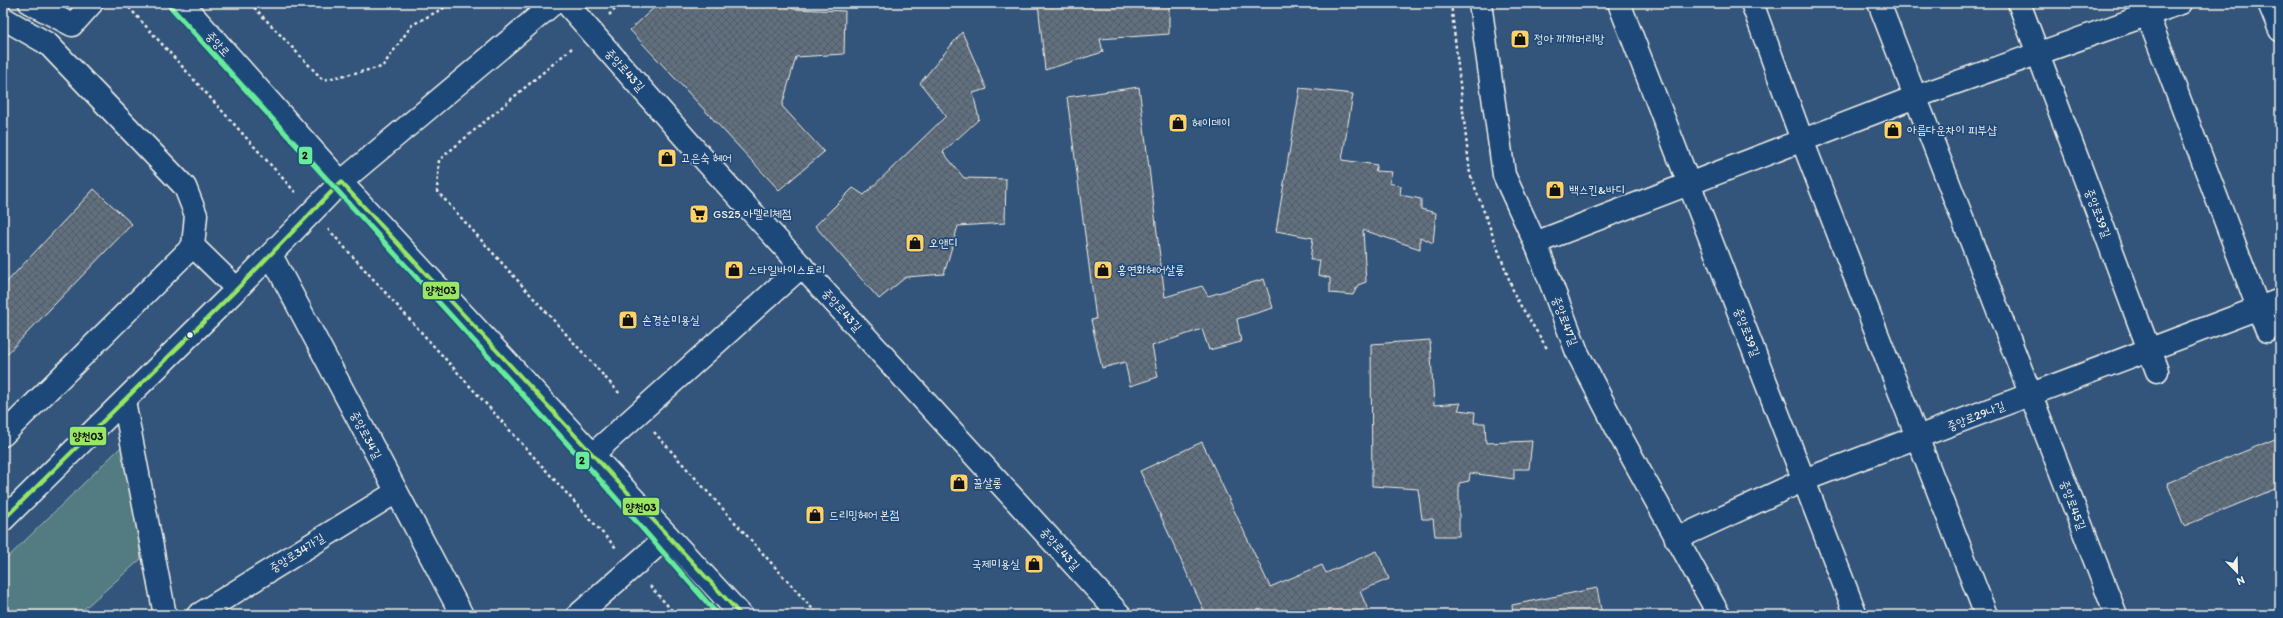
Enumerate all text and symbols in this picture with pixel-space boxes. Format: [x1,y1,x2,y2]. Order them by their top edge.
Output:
shop icon: 정아 까까머리방 [1509,28,1531,50]
street label: 중앙로 [203,29,233,59]
place label: 정아 까까머리방 [1534,32,1605,46]
street label: 중앙로43길 [602,46,648,94]
shop icon: 헤이데이 [1167,112,1189,134]
place label: 헤이데이 [1192,116,1231,130]
shop icon: 아름다운차이 피부샵 [1882,119,1904,141]
place label: 아름다운차이 피부샵 [1907,123,1997,137]
line badge: 2 [298,146,313,165]
shop icon: 고은숙 헤어 [656,147,678,169]
text: 2 [302,149,308,162]
place label: 고은숙 헤어 [681,151,732,165]
shop icon: 백스킨&바디 [1544,179,1566,201]
place label: 백스킨&바디 [1569,183,1625,197]
street label: 중앙로39길 [2082,186,2114,240]
supermarket icon: GS25 아델리체점 [688,203,710,225]
place label: GS25 아델리체점 [713,207,792,221]
shop icon: 오앤디 [904,232,926,254]
place label: 오앤디 [929,236,958,250]
shop icon: 스타일바이스토리 [723,259,745,281]
shop icon: 홍연화헤어살롱 [1092,259,1114,281]
place label: 스타일바이스토리 [748,263,825,277]
place label: 홍연화헤어살롱 [1117,263,1185,277]
line badge: 양천03 [422,281,460,300]
text: 양천03 [426,284,456,297]
street label: 중앙로43길 [819,286,865,334]
street label: 중앙로47길 [1549,294,1581,348]
street label: 중앙로39길 [1731,305,1763,359]
shop icon: 손경순미용실 [617,309,639,331]
place label: 손경순미용실 [642,313,700,327]
unlabelled marker [185,330,195,340]
street label: 중앙로29나길 [1945,398,2007,433]
street label: 중앙로34길 [348,409,385,462]
line badge: 양천03 [69,426,107,446]
text: 양천03 [73,430,103,443]
line badge: 2 [575,451,590,470]
text: 2 [579,454,585,467]
shop icon: 꿀살롱 [948,472,970,494]
place label: 꿀살롱 [973,476,1002,490]
street label: 중앙로45길 [2057,478,2089,532]
line badge: 양천03 [622,497,660,516]
text: 양천03 [626,501,656,514]
shop icon: 드리밍헤어 본점 [804,504,826,526]
place label: 드리밍헤어 본점 [829,508,899,522]
street label: 중앙로43길 [1037,525,1083,573]
street label: 중앙로34가길 [267,530,327,575]
north arrow [2217,552,2257,592]
shop icon: 국제미용실 [1023,553,1045,575]
place label: 국제미용실 [972,557,1020,571]
text: N [2235,573,2247,588]

